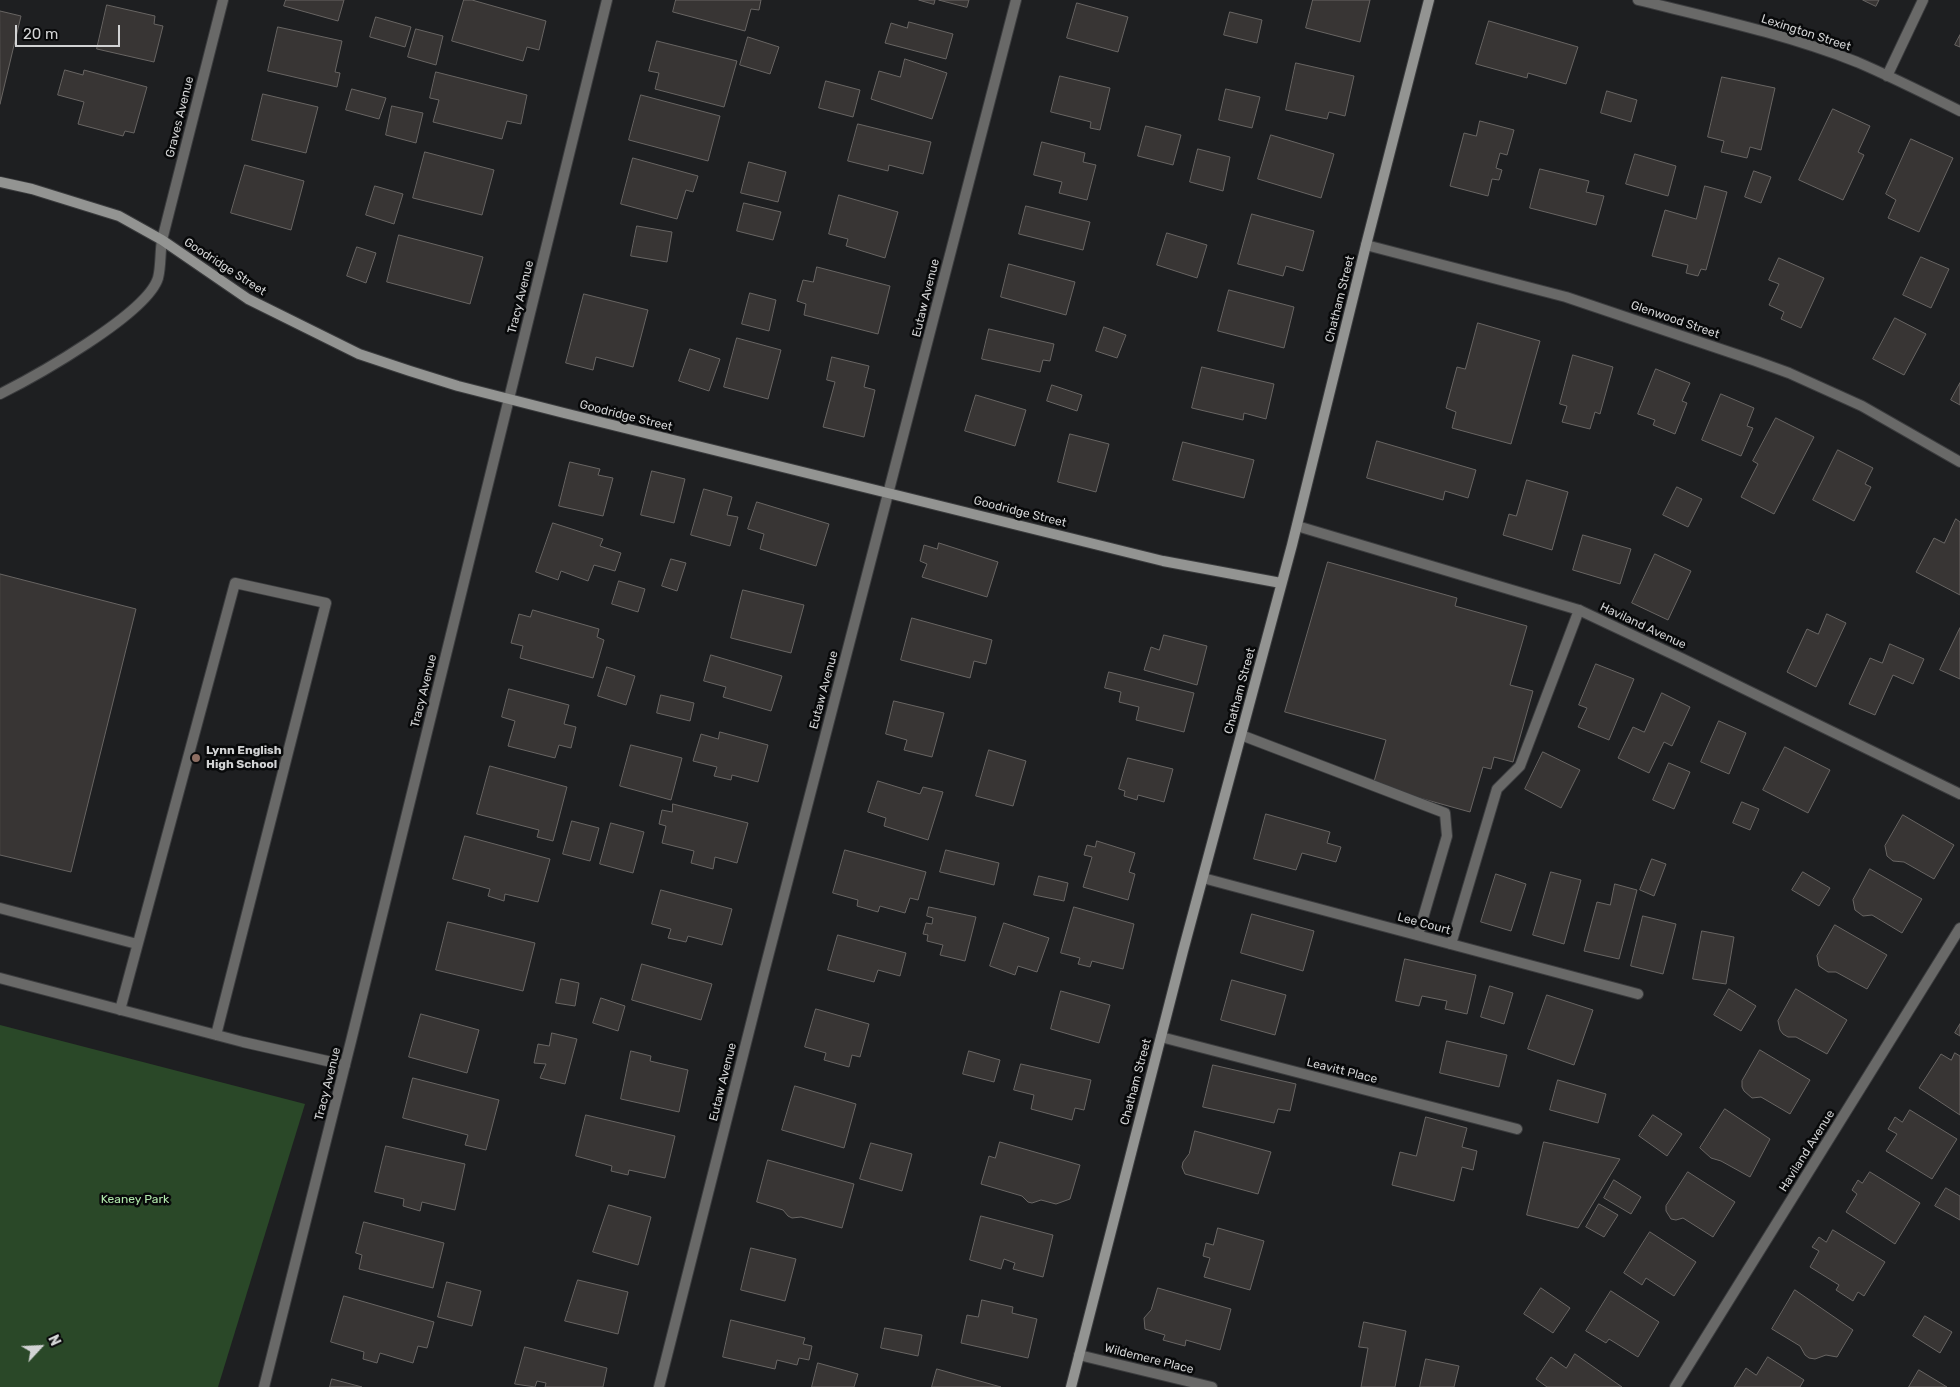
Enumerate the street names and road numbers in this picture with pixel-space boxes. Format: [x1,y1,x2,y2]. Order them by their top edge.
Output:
street label: Lexington Street [1759,12,1853,54]
street label: Graves Avenue [163,75,197,159]
street label: Goodridge Street [181,235,269,299]
street label: Chatham Street [1322,254,1358,344]
street label: Eutaw Avenue [909,257,943,339]
street label: Tracy Avenue [505,259,537,335]
street label: Glenwood Street [1629,298,1721,342]
street label: Goodridge Street [578,397,674,435]
street label: Goodridge Street [972,493,1068,531]
street label: Haviland Avenue [1598,600,1688,652]
street label: Chatham Street [1222,646,1258,736]
street label: Eutaw Avenue [807,649,841,731]
street label: Tracy Avenue [408,653,440,729]
street label: Lee Court [1396,910,1452,938]
street label: Chatham Street [1118,1037,1154,1127]
street label: Eutaw Avenue [706,1041,740,1123]
street label: Tracy Avenue [312,1046,344,1122]
street label: Leavitt Place [1305,1055,1379,1087]
street label: Haviland Avenue [1776,1108,1838,1194]
street label: Wildemere Place [1103,1341,1195,1377]

